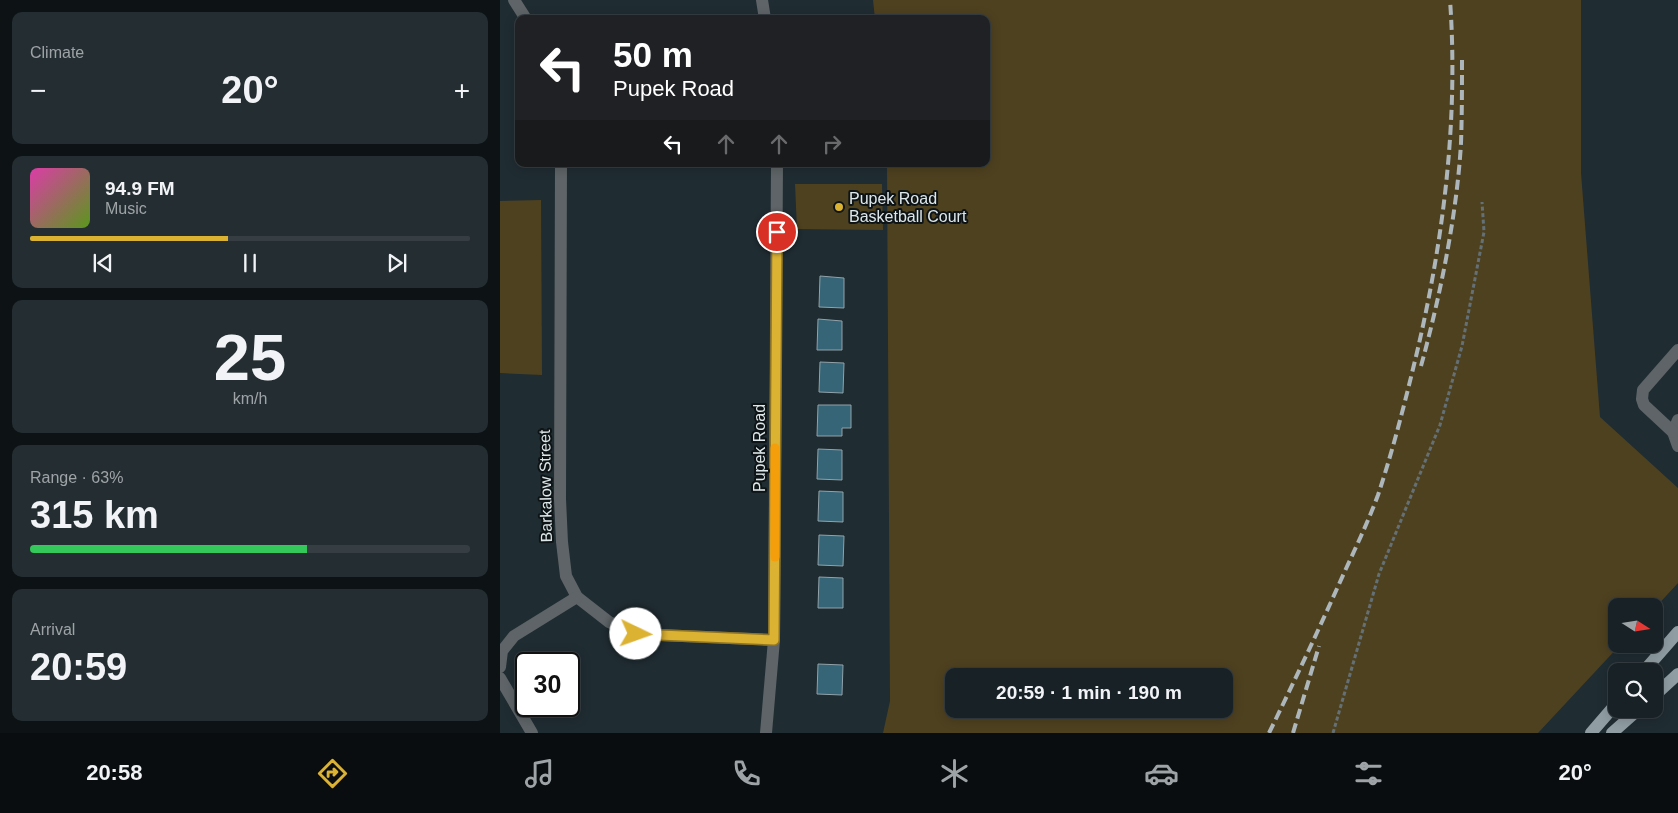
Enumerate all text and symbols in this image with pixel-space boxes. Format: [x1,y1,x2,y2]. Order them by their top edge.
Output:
icon: left [530,35,595,100]
text: 50 m [613,35,693,74]
text: Climate [30,44,84,61]
text: 20° [221,69,279,111]
text: − [30,75,46,106]
text: + [454,75,470,106]
text: Pupek Road [613,76,734,101]
icon: left [659,130,687,158]
icon: ahead [712,130,740,158]
icon: ahead [765,130,793,158]
icon: right [818,130,846,158]
text: 94.9 FM [105,178,175,199]
place label: Pupek Road Basketball Court [849,190,967,225]
text: Music [105,200,147,217]
marker: Pupek Road Basketball Court [833,201,845,213]
pin [756,211,798,253]
icon: arrive [763,218,791,246]
icon: previous [89,249,117,277]
icon: pause [236,249,264,277]
icon: next [383,249,411,277]
text: 25 [214,321,286,394]
text: km/h [233,390,267,407]
street label: Pupek Road [751,404,768,492]
street label: Barkalow Street [536,429,555,543]
text: Range · 63% [30,469,123,486]
text: 315 km [30,494,159,536]
north arrow [1608,598,1662,652]
map controls [1608,598,1663,718]
position arrow [609,607,661,659]
text: Arrival [30,621,75,638]
text: 20:59 [30,646,127,688]
speed limit sign: 30 [515,652,580,717]
button: search [1608,663,1663,718]
text: 20:59 · 1 min · 190 m [996,682,1182,703]
icon: directions [315,756,350,791]
icon: music [522,756,557,791]
icon: phone [729,756,764,791]
icon: climate [937,756,972,791]
icon: car [1144,756,1179,791]
icon: filters [1351,756,1386,791]
text: 20:58 [86,760,142,785]
text: 20° [1559,760,1592,785]

